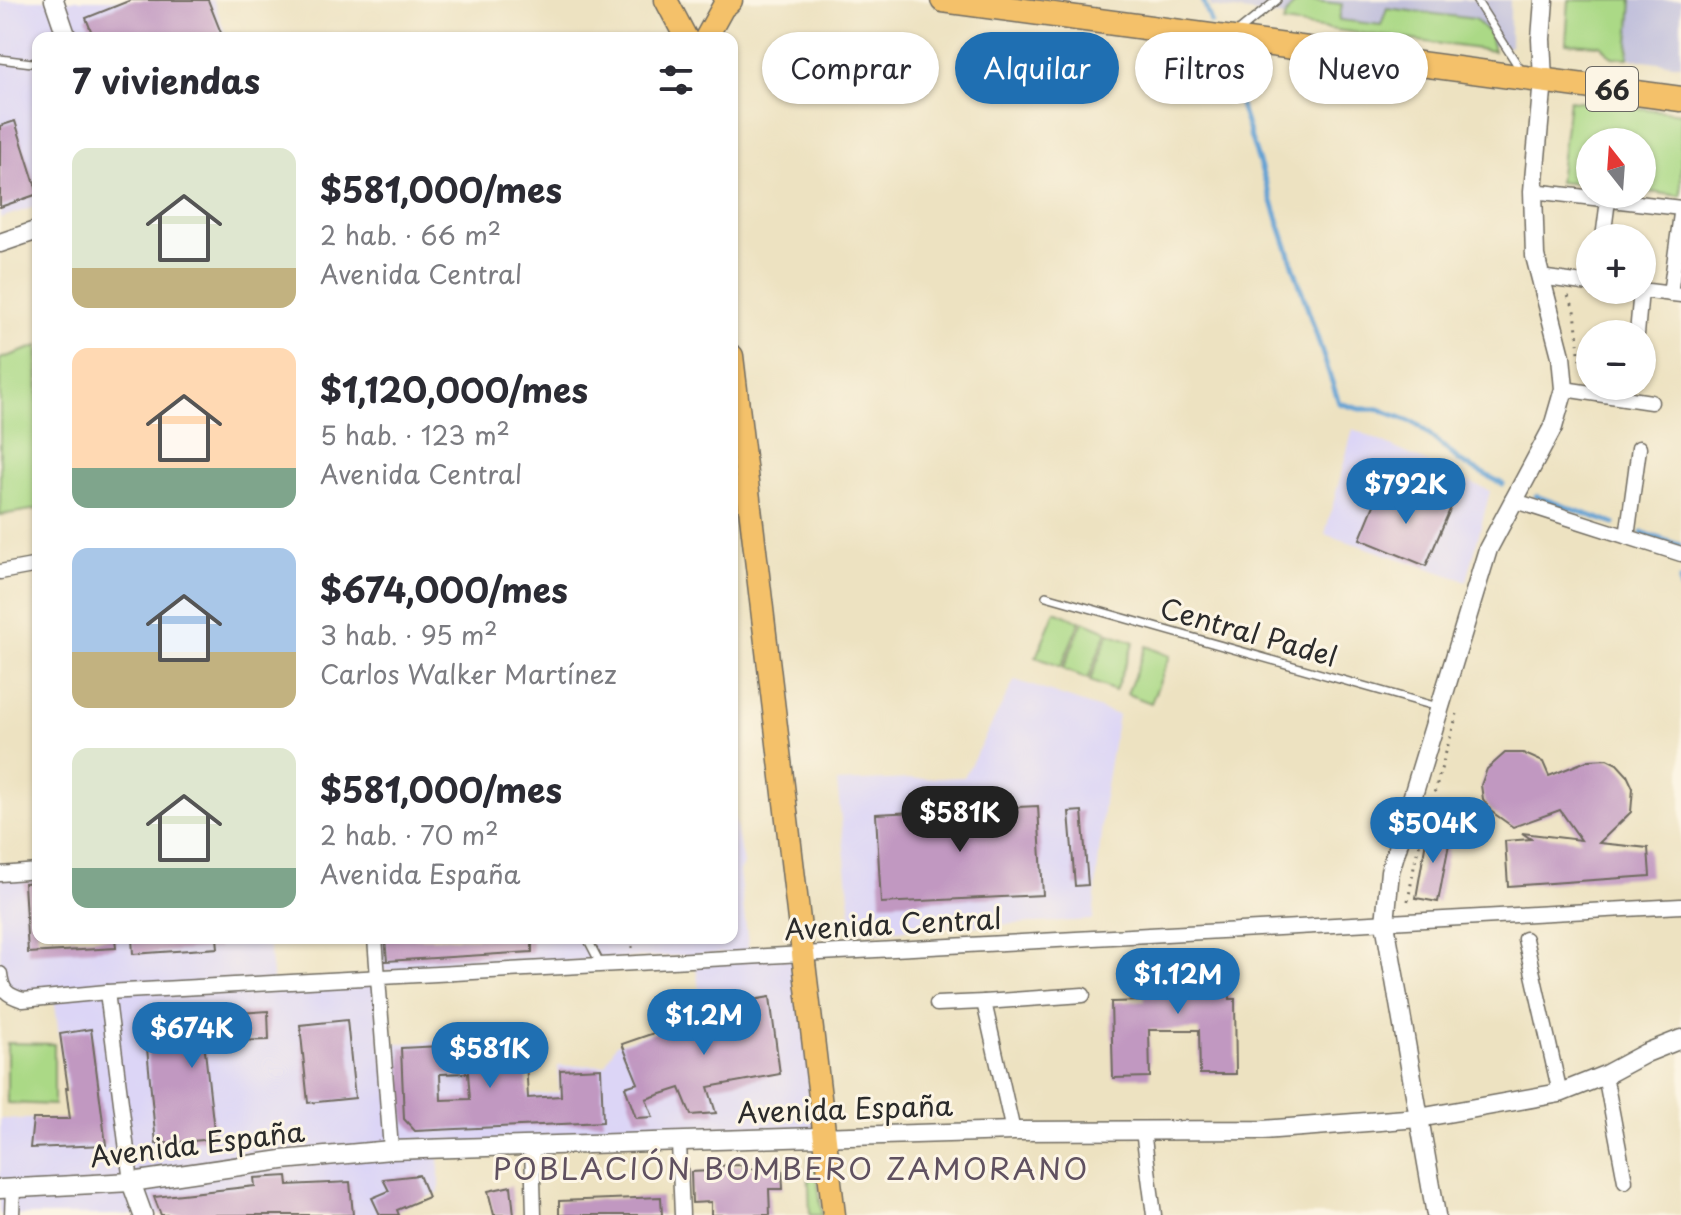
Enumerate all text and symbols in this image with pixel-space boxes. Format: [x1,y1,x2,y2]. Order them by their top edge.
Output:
chip: Comprar [762,32,939,104]
chip: Alquilar [955,32,1119,104]
chip: Filtros [1135,32,1273,104]
chip: Nuevo [1289,32,1428,104]
text: 7 viviendas [72,54,260,106]
icon: filters [654,58,698,102]
road number: 66 [1586,67,1638,111]
north arrow [1576,128,1656,208]
map controls [1576,128,1656,400]
text: $581,000/mes [320,163,562,215]
icon: home [136,180,232,276]
text: 2 hab. · 66 m² [320,215,501,254]
button: + [1576,224,1656,304]
text: Avenida Central [320,254,522,293]
button: − [1576,320,1656,400]
text: $1,120,000/mes [320,363,588,415]
icon: home [136,380,232,476]
text: 5 hab. · 123 m² [320,415,510,454]
text: Avenida Central [320,454,522,493]
pin: $792K [1350,458,1462,526]
text: $792K [1364,464,1448,503]
text: $674,000/mes [320,563,568,615]
icon: home [136,580,232,676]
street label: Central Padel [1155,585,1343,677]
text: 3 hab. · 95 m² [320,615,498,654]
text: Carlos Walker Martínez [320,654,617,693]
text: $581,000/mes [320,763,562,815]
icon: home [136,780,232,876]
pin: $581K [904,786,1016,854]
text: $581K [920,792,1000,831]
pin: $504K [1377,797,1489,865]
text: $504K [1388,803,1478,842]
text: 2 hab. · 70 m² [320,815,499,854]
text: Avenida España [320,854,520,893]
street label: Avenida Central [783,896,1003,950]
pin: $1.12M [1113,948,1243,1016]
text: $1.12M [1134,954,1222,993]
pin: $1.2M [648,989,760,1057]
text: $1.2M [665,995,743,1034]
pin: $674K [136,1002,248,1070]
text: $674K [150,1008,234,1047]
pin: $581K [434,1022,546,1090]
text: $581K [450,1028,530,1067]
street label: Avenida España [736,1083,954,1133]
street label: Avenida España [87,1108,307,1177]
district label: POBLACIÓN BOMBERO ZAMORANO [493,1145,1089,1190]

